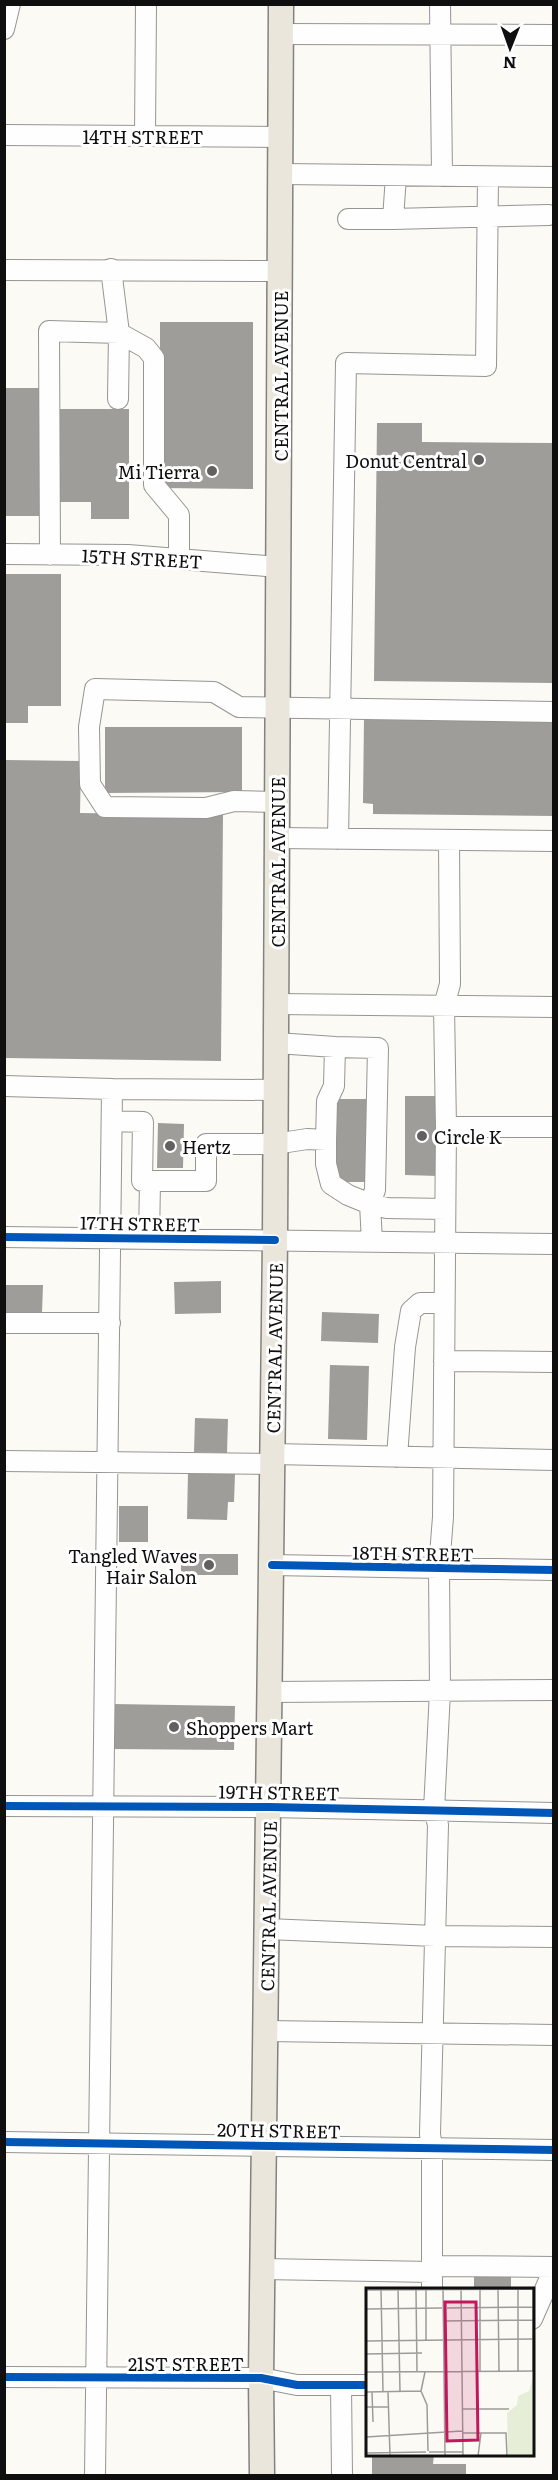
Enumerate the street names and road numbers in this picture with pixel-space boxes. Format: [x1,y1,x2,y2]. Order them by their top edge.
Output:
street label: 14TH STREET [83,123,203,150]
street label: CENTRAL AVENUE [267,291,294,461]
street label: 15TH STREET [81,541,203,575]
street label: CENTRAL AVENUE [264,777,291,947]
street label: 17TH STREET [80,1208,200,1238]
street label: CENTRAL AVENUE [259,1262,289,1434]
street label: 18TH STREET [352,1538,474,1568]
street label: 19TH STREET [218,1777,340,1807]
street label: CENTRAL AVENUE [253,1820,283,1992]
street label: 20TH STREET [217,2115,341,2145]
street label: 21ST STREET [128,2350,244,2377]

